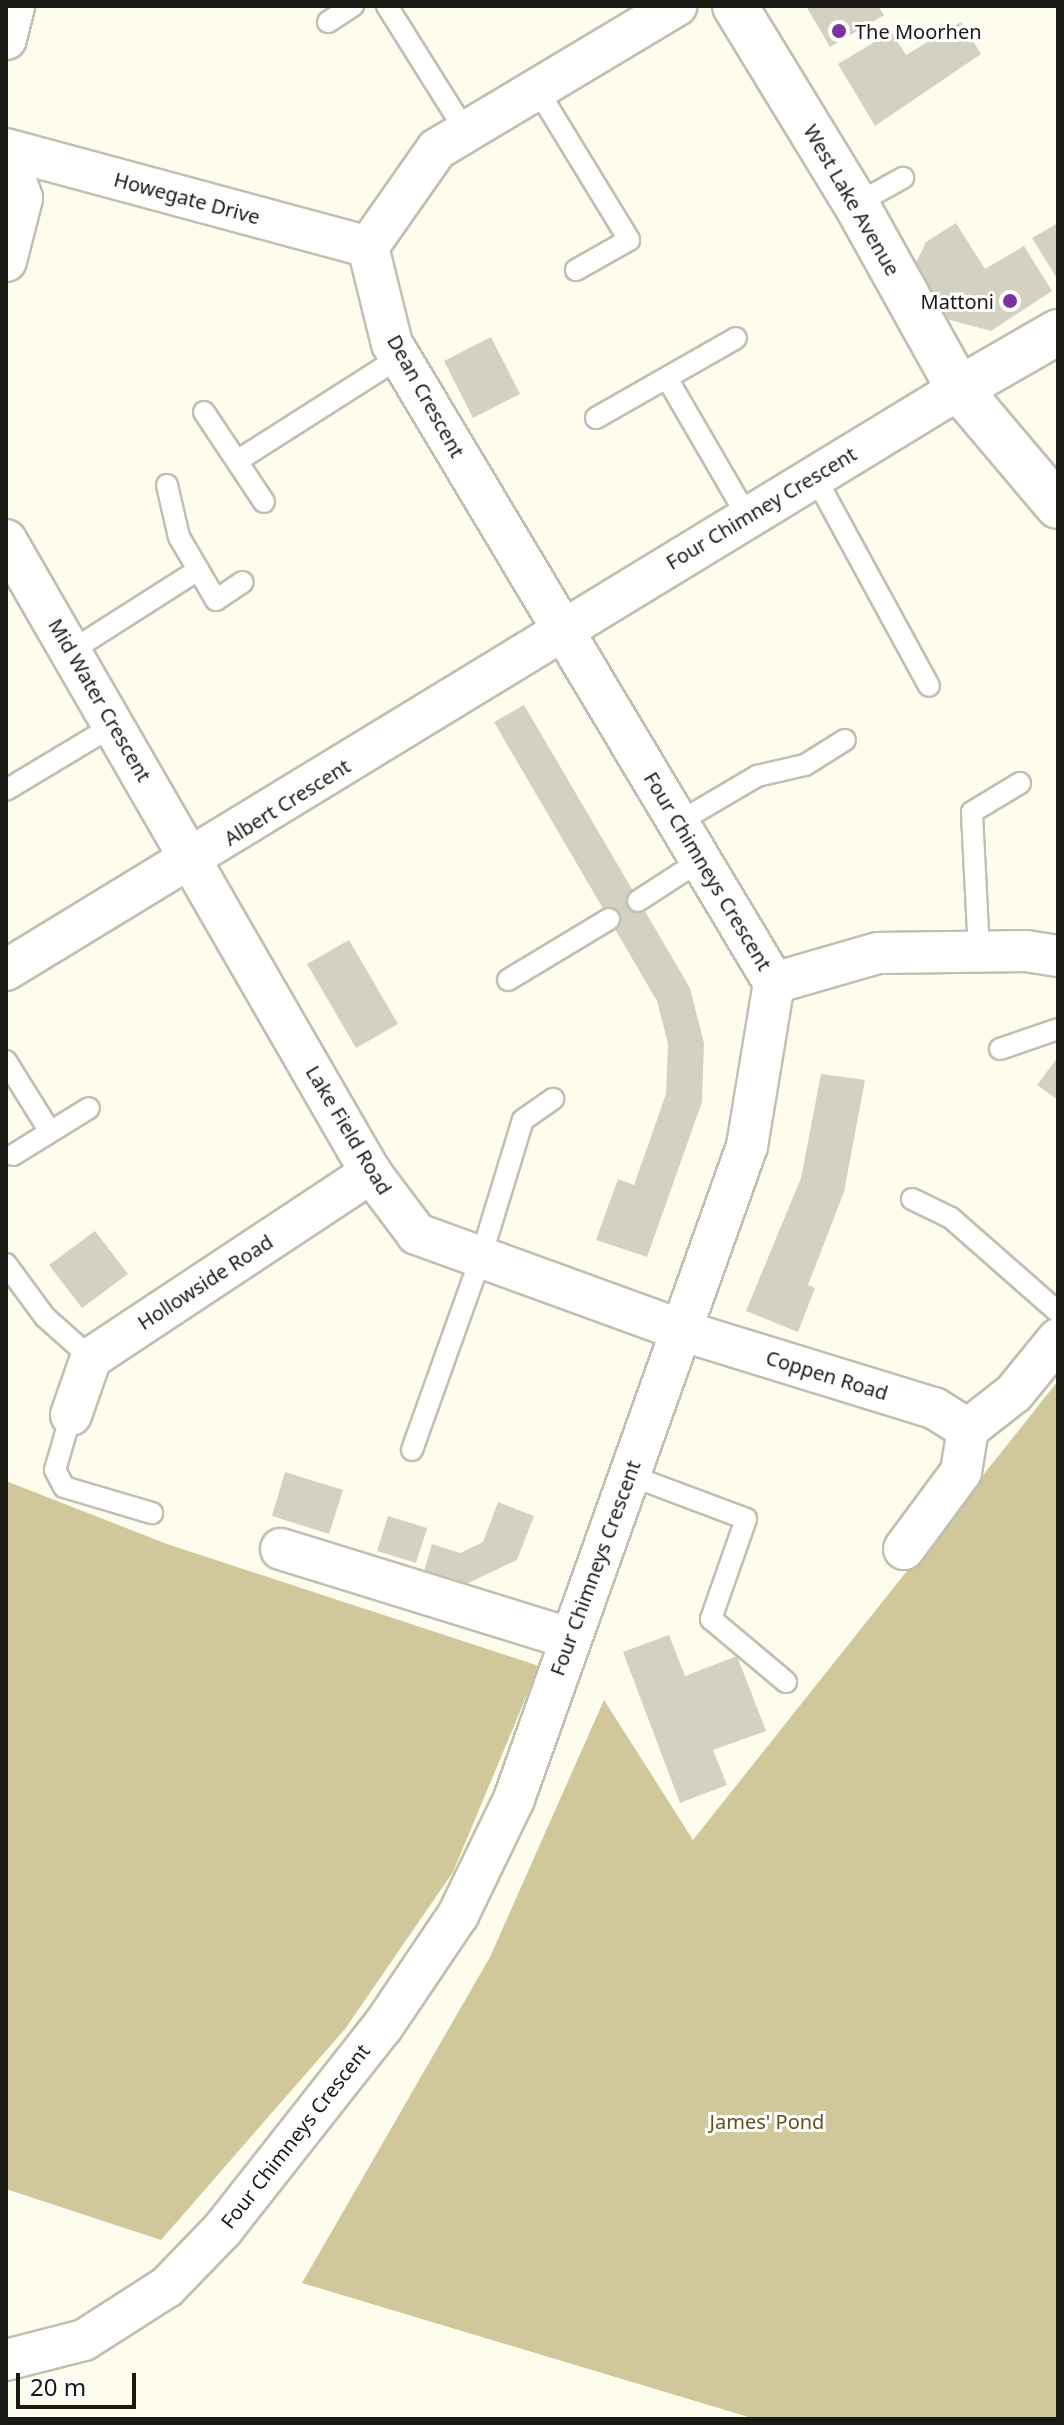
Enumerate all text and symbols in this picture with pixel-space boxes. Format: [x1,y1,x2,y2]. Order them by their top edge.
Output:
place label: The Moorhen [855,19,982,43]
marker: The Moorhen [830,22,848,40]
street label: West Lake Avenue [799,120,905,280]
street label: Howegate Drive [111,167,263,229]
place label: Mattoni [921,289,994,313]
marker: Mattoni [1001,292,1019,310]
street label: Dean Crescent [382,330,470,462]
street label: Four Chimney Crescent [662,442,860,574]
street label: Mid Water Crescent [44,614,156,786]
street label: Albert Crescent [220,754,354,850]
street label: Four Chimneys Crescent [639,767,777,975]
street label: Lake Field Road [301,1061,397,1199]
street label: Hollowside Road [133,1229,277,1335]
street label: Coppen Road [763,1345,891,1405]
street label: Four Chimneys Crescent [545,1457,645,1679]
street label: Four Chimneys Crescent [216,2039,374,2233]
park label: James' Pond [710,2109,824,2133]
scale bar [20,2357,140,2407]
text: 20 m [30,2370,86,2403]

